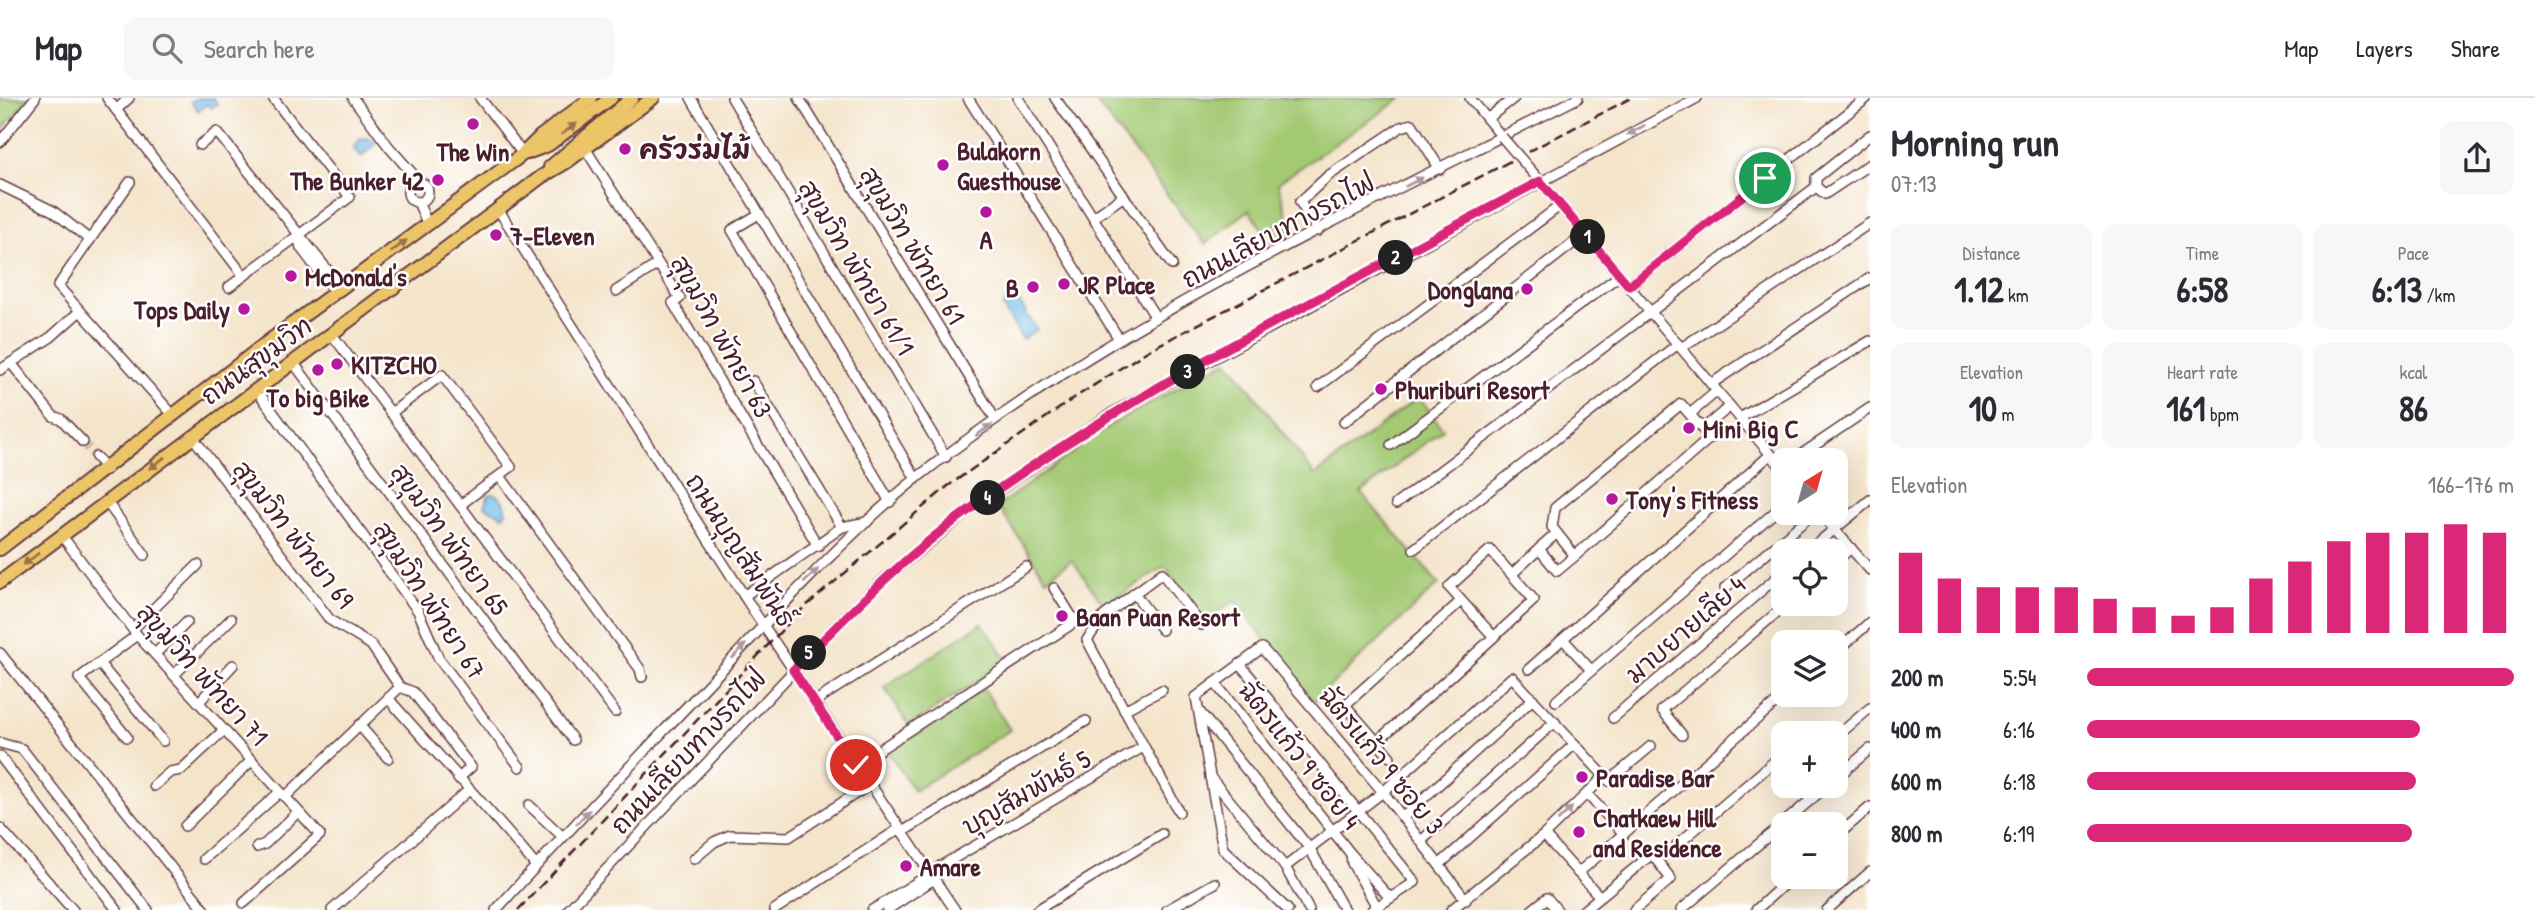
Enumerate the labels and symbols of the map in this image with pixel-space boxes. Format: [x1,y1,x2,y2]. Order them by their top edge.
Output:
marker: The Win [465,116,481,132]
one-way arrow [560,122,578,136]
one-way arrow [1627,124,1646,136]
place label: ครัวร่มไม้ [639,132,751,167]
place label: Bulakorn Guesthouse [957,133,1062,198]
place label: The Win [435,134,510,169]
marker: ครัวร่มไม้ [617,141,633,157]
pin [1735,148,1795,208]
marker: Bulakorn Guesthouse [935,157,951,173]
street label: สุขุมวิท พัทยา 61 [850,160,974,331]
place label: The Bunker 42 [289,163,425,198]
street label: ถนนเลียบทางรถไฟ [1175,164,1381,296]
marker: The Bunker 42 [430,172,446,188]
street label: สุขุมวิท พัทยา 61/1 [789,173,923,362]
one-way arrow [1405,177,1425,189]
marker: A [978,204,994,220]
place label: 7-Eleven [509,218,595,253]
pin: 1 [1570,220,1606,254]
place label: A [980,222,993,257]
marker: 7-Eleven [488,227,504,243]
one-way arrow [390,239,408,253]
pin: 2 [1378,240,1414,276]
street label: สุขุมวิท พัทยา 63 [661,249,781,424]
place label: McDonald's [305,259,407,294]
place label: JR Place [1078,267,1156,302]
marker: McDonald's [283,268,299,284]
place label: B [1006,270,1019,305]
place label: Donglana [1428,272,1514,308]
marker: JR Place [1056,276,1072,292]
marker: B [1025,279,1041,295]
marker: Donglana [1519,281,1535,297]
place label: Tops Daily [133,292,230,328]
marker: Tops Daily [236,301,252,317]
street label: ถนนสุขุมวิท [193,308,320,414]
place label: KITZCHO [351,347,437,382]
pin: 3 [1170,354,1206,390]
marker: KITZCHO [329,356,345,372]
marker: To big Bike [310,362,326,378]
place label: Phuriburi Resort [1395,372,1550,407]
place label: To big Bike [266,380,370,416]
marker: Phuriburi Resort [1373,381,1389,397]
place label: Mini Big C [1703,411,1799,447]
marker: Mini Big C [1681,420,1697,436]
one-way arrow [975,423,993,437]
north arrow [1771,448,1848,525]
street label: สุขุมวิท พัทยา 69 [224,453,363,616]
one-way arrow [148,455,166,470]
street label: สุขุมวิท พัทยา 65 [381,456,517,623]
street label: ถนนบุญสัมพันธ์ [676,466,804,635]
pin: 4 [970,480,1006,516]
place label: Tony's Fitness [1625,482,1758,518]
marker: Tony's Fitness [1604,491,1620,507]
street label: สุขุมวิท พัทยา 67 [364,514,494,687]
one-way arrow [22,551,40,565]
street label: มาบยายเลีย 4 [1618,567,1752,691]
one-way arrow [802,569,819,585]
street label: สุขุมวิท พัทยา 71 [128,595,277,754]
place label: Baan Puan Resort [1076,599,1241,634]
marker: Baan Puan Resort [1054,608,1070,624]
pin: 5 [792,636,826,670]
one-way arrow [731,642,747,660]
street label: ถนนเลียบทางรถไฟ [602,661,774,841]
street label: ฉัตรแก้ว 9 ซอย 4 [1231,674,1369,836]
street label: ฉัตรแก้ว 9 ซอย 3 [1311,679,1453,841]
pin [826,735,886,795]
street label: บุญสัมพันธ์ 5 [955,741,1098,845]
place label: Paradise Bar [1596,760,1716,795]
marker: Paradise Bar [1574,769,1590,785]
place label: Chatkaew Hill and Residence [1593,800,1722,865]
one-way arrow [1557,806,1574,823]
one-way arrow [574,808,591,825]
marker: Chatkaew Hill and Residence [1571,824,1587,840]
place label: Amare [920,849,982,884]
marker: Amare [898,858,914,874]

